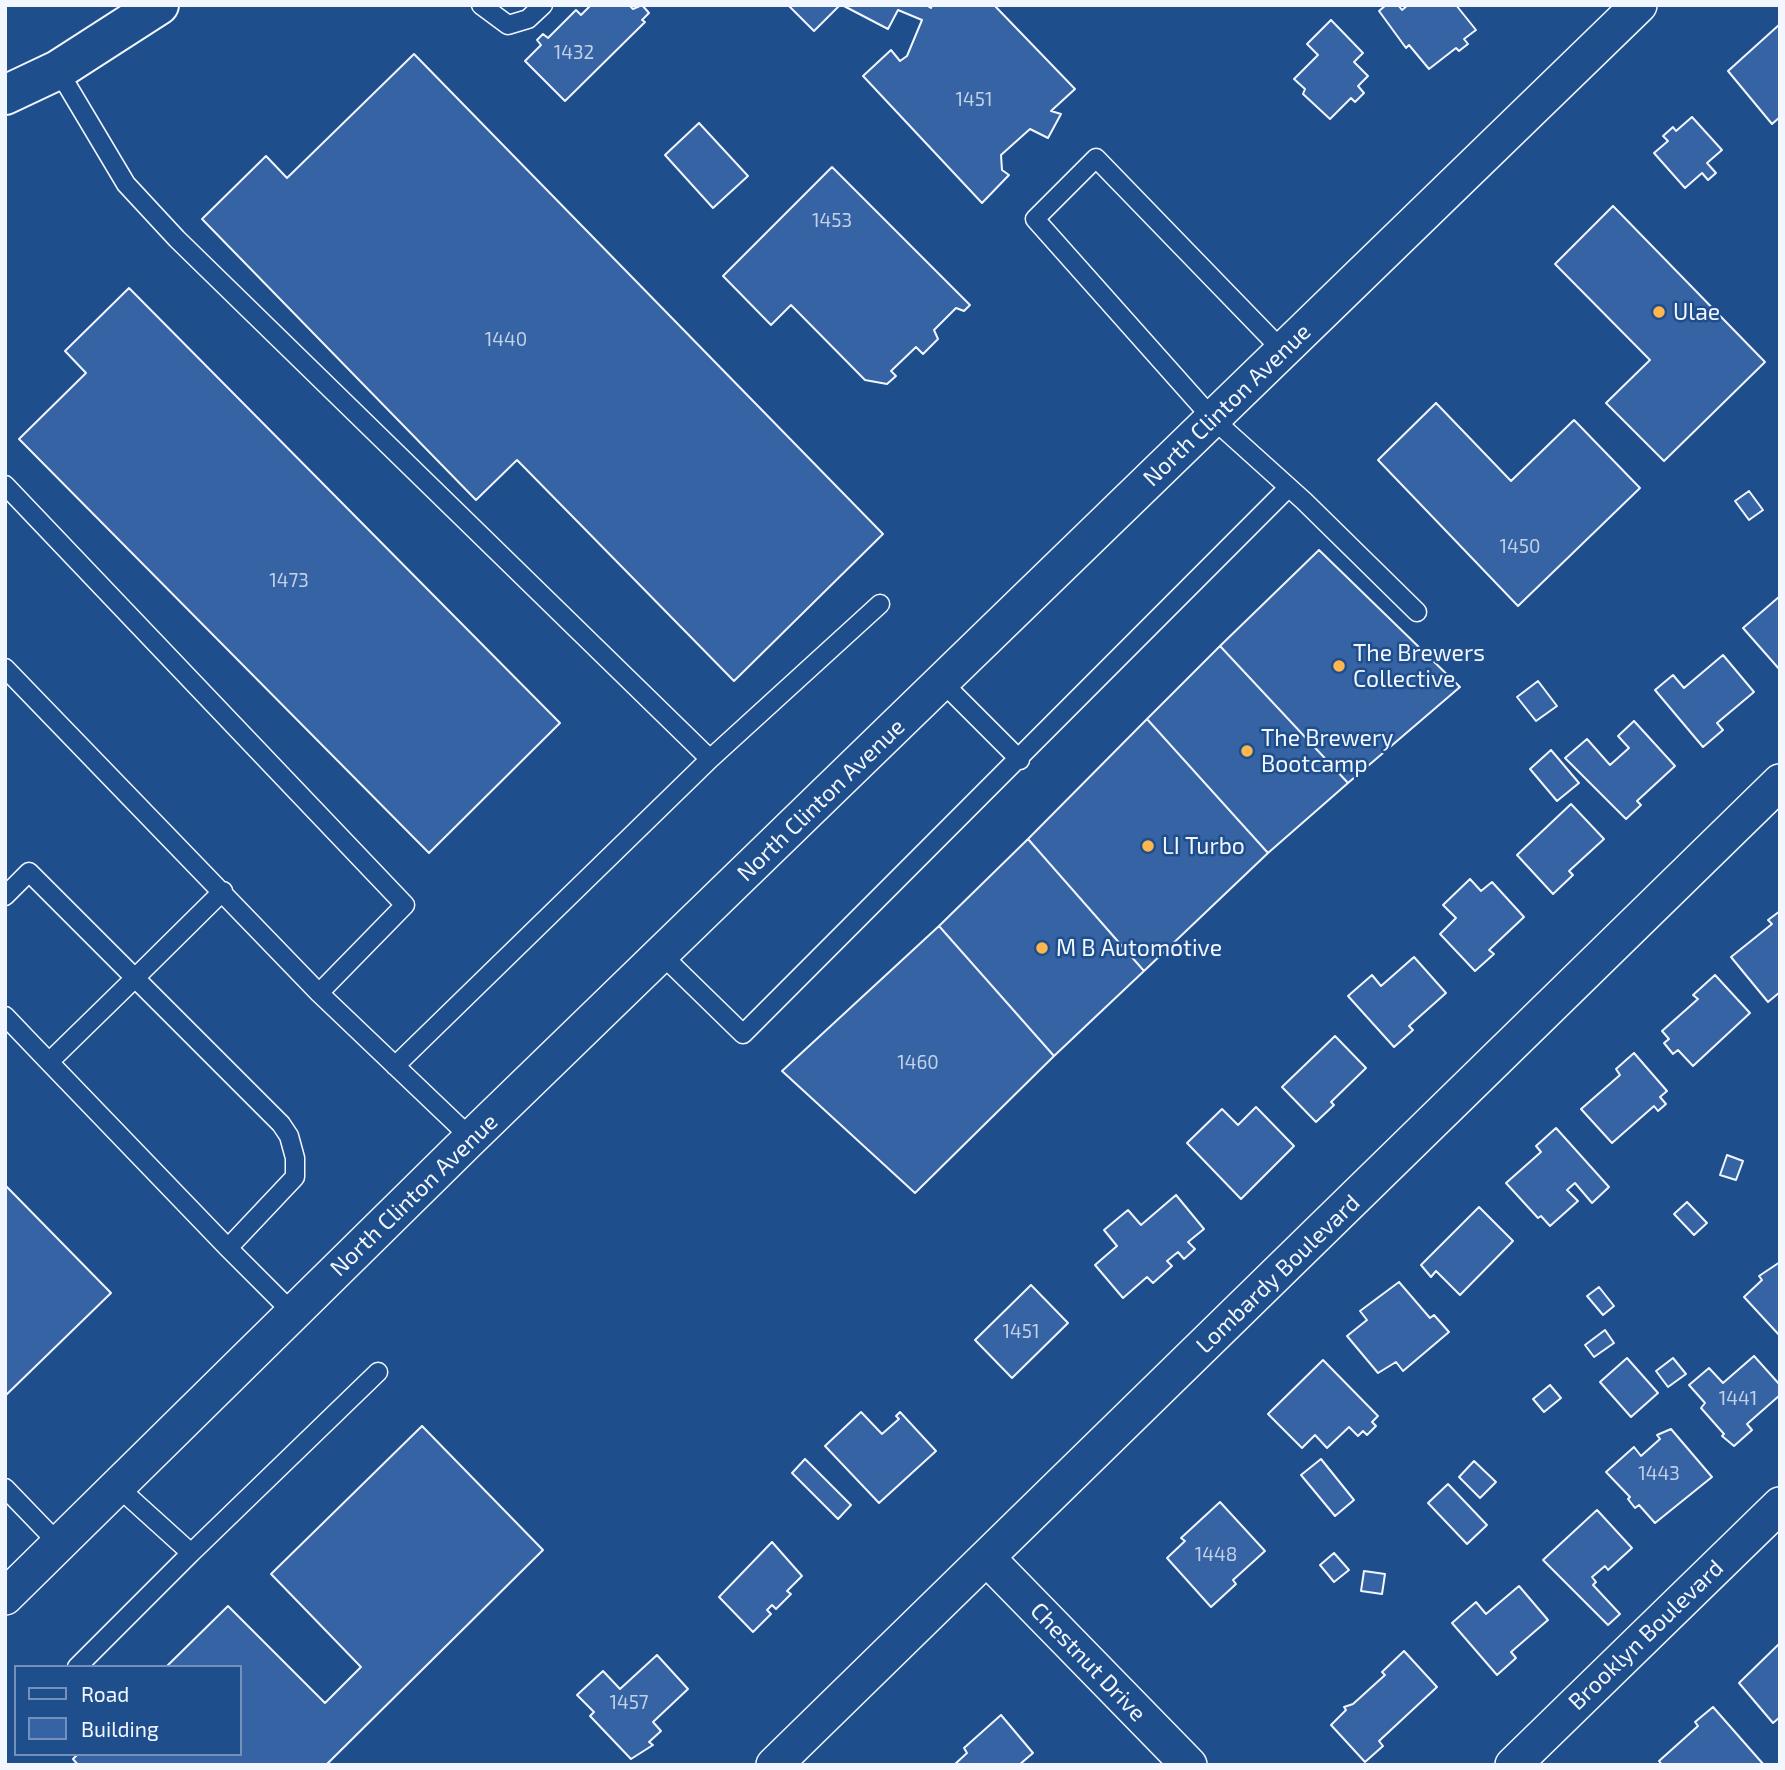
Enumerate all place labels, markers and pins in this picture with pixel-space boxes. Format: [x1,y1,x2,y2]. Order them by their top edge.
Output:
place label: Ulae [1673,298,1720,326]
marker: Ulae [1651,304,1667,320]
place label: The Brewers Collective [1353,639,1485,693]
marker: The Brewers Collective [1331,658,1347,674]
place label: The Brewery Bootcamp [1261,724,1393,778]
marker: The Brewery Bootcamp [1239,743,1255,759]
place label: LI Turbo [1162,832,1245,860]
marker: LI Turbo [1140,838,1156,854]
place label: M B Automotive [1056,934,1222,962]
marker: M B Automotive [1034,940,1050,956]

